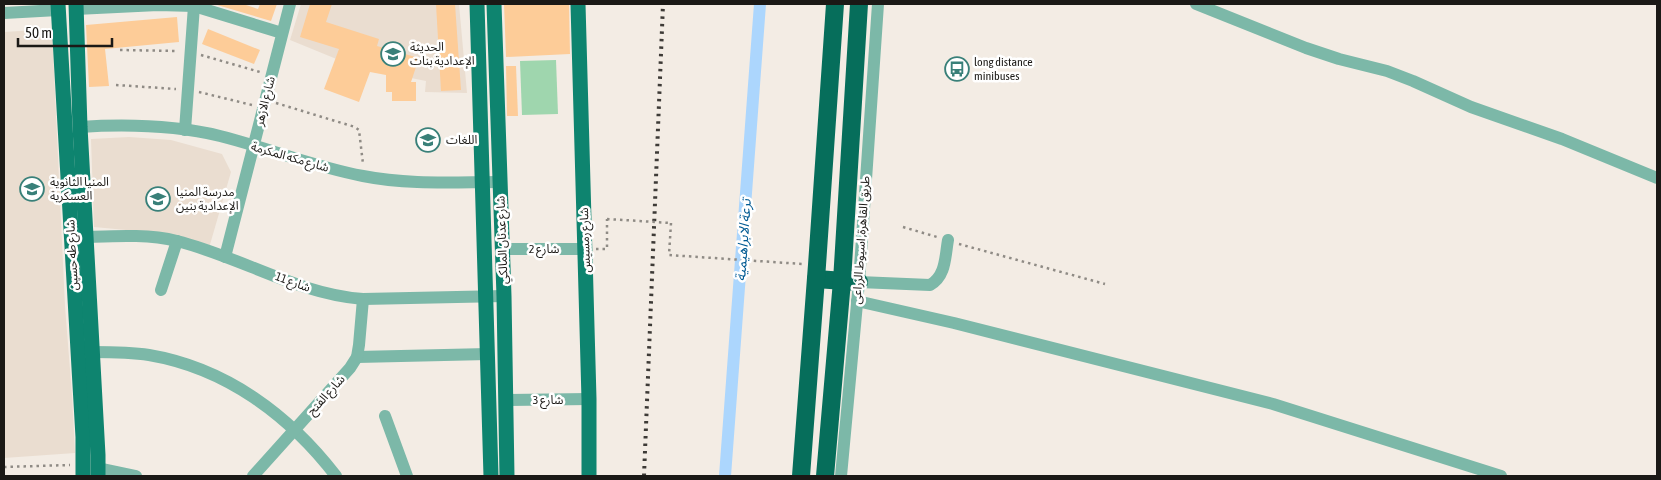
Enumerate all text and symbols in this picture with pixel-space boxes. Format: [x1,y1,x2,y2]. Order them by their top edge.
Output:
scale bar [18,15,111,47]
text: 50 m [25,24,52,41]
place label: الحديثة الإعدادية بنات [410,40,475,69]
school or university icon: الحديثة الإعدادية بنات [380,41,406,67]
place label: long distance minibuses [974,55,1033,83]
bus stop icon: long distance minibuses [944,56,970,82]
street label: شارع الازهر [252,75,280,129]
school or university icon: اللغات [415,127,441,153]
place label: اللغات [446,133,477,147]
street label: شارع مكه المكرمة [249,139,331,177]
place label: المنيا الثانوية العسكرية [50,175,109,203]
street label: طريق القاهرة, اسيوط الزراعى [850,175,873,305]
school or university icon: المنيا الثانوية العسكرية [19,176,45,202]
place label: مدرسة المنيا الإعدادية بنين [176,185,239,214]
school or university icon: مدرسة المنيا الإعدادية بنين [145,186,171,212]
street label: شارع عدنان المالكي [493,195,513,284]
water label: ترعة الابراهيمية [732,197,755,282]
street label: شارع رمسيس [577,207,595,273]
street label: شارع طه حسين [63,219,83,291]
street label: شارع 2 [529,242,559,258]
street label: شارع 11 [273,269,312,297]
street label: شارع الفتح [304,372,349,419]
street label: شارع 3 [533,393,563,409]

